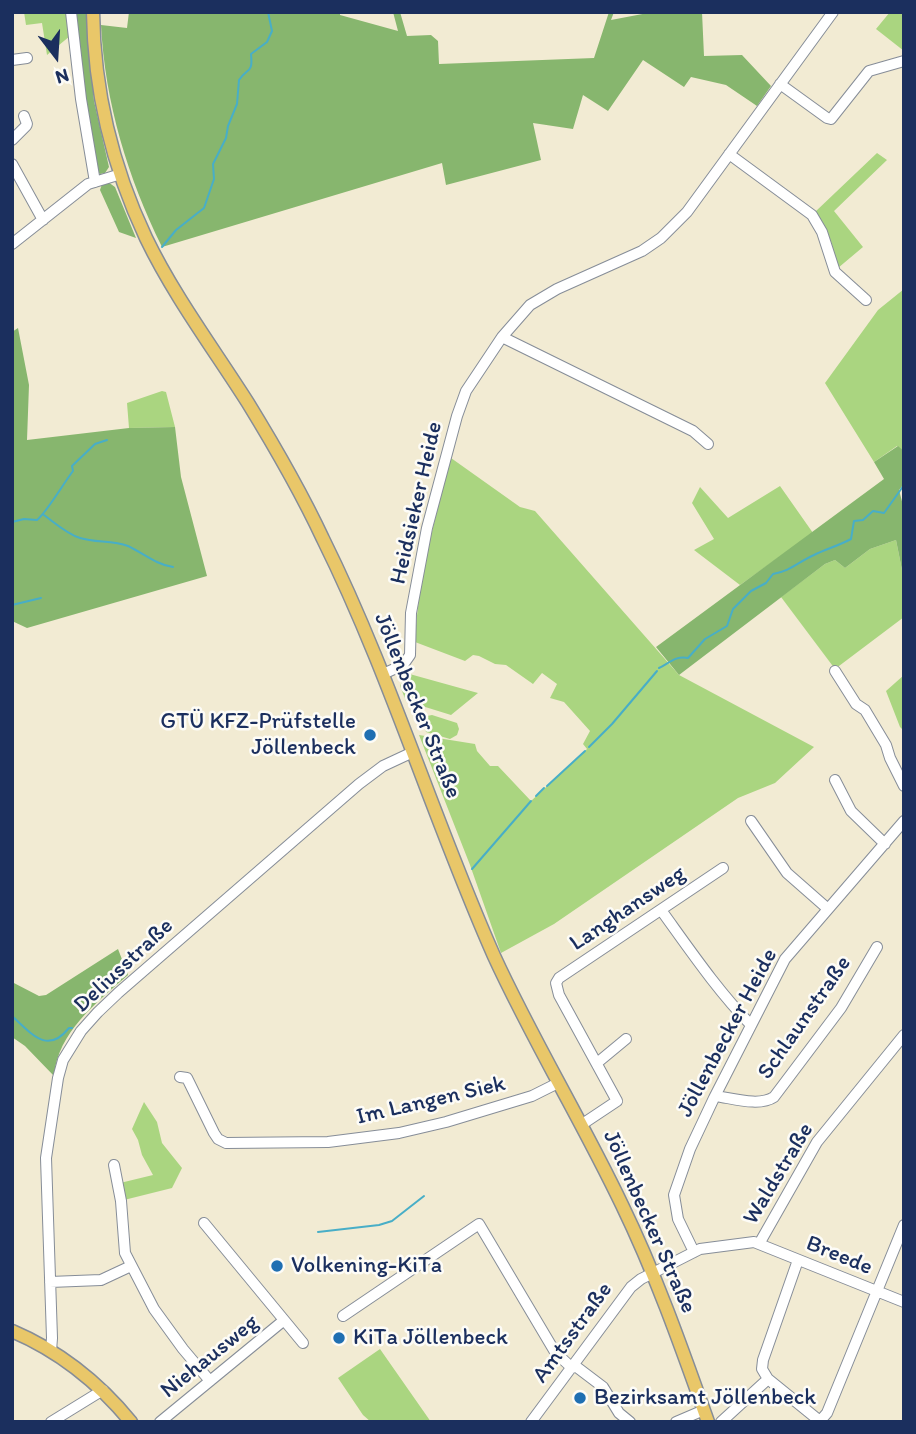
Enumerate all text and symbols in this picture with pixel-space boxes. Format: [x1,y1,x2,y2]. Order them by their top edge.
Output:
north arrow [21,21,91,91]
text: N [53,64,72,89]
street label: Heidsieker Heide [385,419,449,587]
street label: Jöllenbecker Straße [367,609,467,803]
place label: GTÜ KFZ-Prüfstelle Jöllenbeck [160,708,356,762]
marker: GTÜ KFZ-Prüfstelle Jöllenbeck [362,727,378,743]
street label: Langhansweg [565,860,691,958]
street label: Deliusstraße [68,913,180,1019]
street label: Jöllenbecker Heide [672,944,784,1122]
street label: Schlaunstraße [752,951,858,1085]
street label: Im Langen Siek [354,1070,508,1132]
street label: Waldstraße [738,1118,820,1230]
street label: Jöllenbecker Straße [596,1126,702,1318]
street label: Breede [802,1230,876,1282]
place label: Volkening-KiTa [291,1252,442,1280]
marker: Volkening-KiTa [269,1258,285,1274]
street label: Amtsstraße [527,1277,619,1389]
street label: Niehausweg [155,1309,265,1405]
place label: KiTa Jöllenbeck [353,1324,508,1352]
marker: KiTa Jöllenbeck [331,1330,347,1346]
place label: Bezirksamt Jöllenbeck [594,1384,816,1412]
marker: Bezirksamt Jöllenbeck [572,1390,588,1406]

